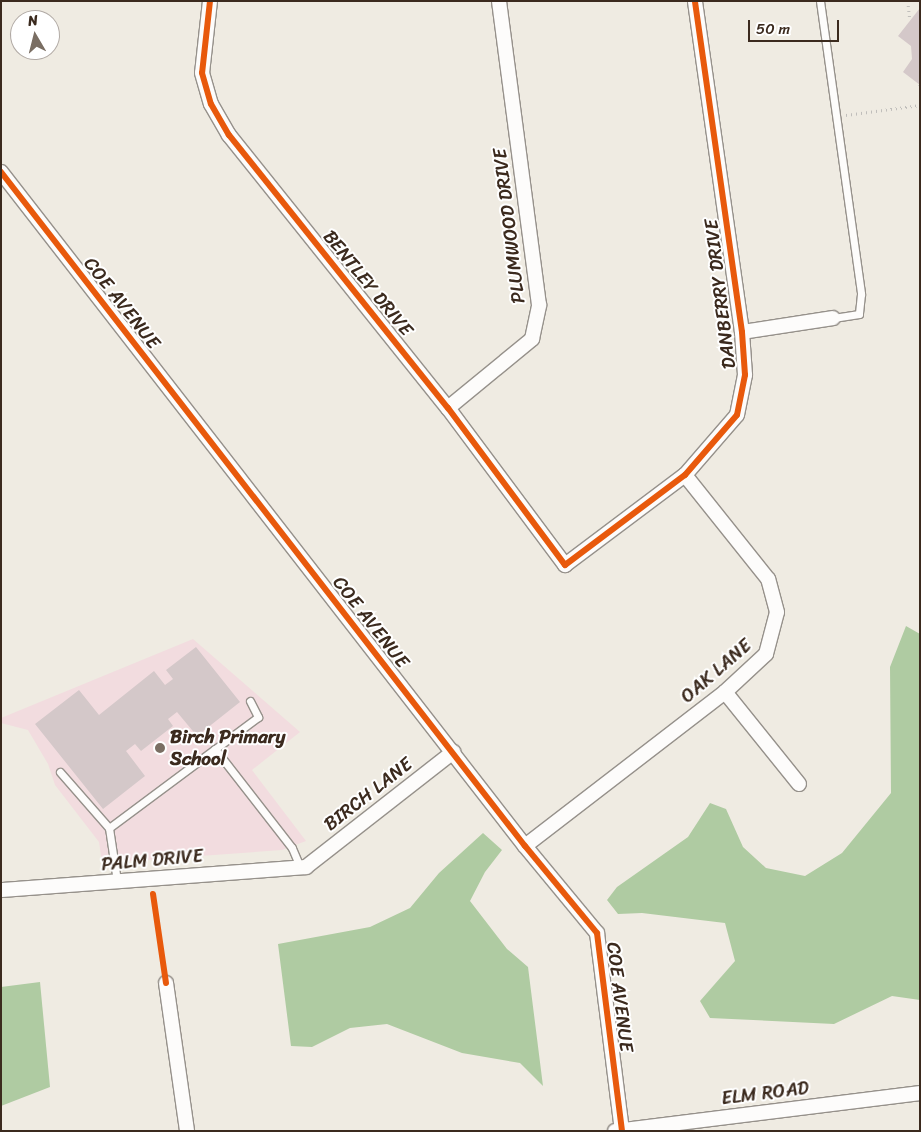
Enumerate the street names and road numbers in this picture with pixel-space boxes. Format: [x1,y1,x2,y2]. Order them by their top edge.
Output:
street label: PLUMWOOD DRIVE [488,147,530,305]
street label: DANBERRY DRIVE [700,218,740,370]
street label: BENTLEY DRIVE [318,225,418,341]
street label: COE AVENUE [79,253,165,353]
street label: COE AVENUE [328,572,414,672]
street label: OAK LANE [676,634,756,708]
street label: BIRCH LANE [319,752,417,836]
street label: PALM DRIVE [99,844,205,876]
street label: COE AVENUE [602,941,638,1053]
street label: ELM ROAD [720,1076,810,1110]

